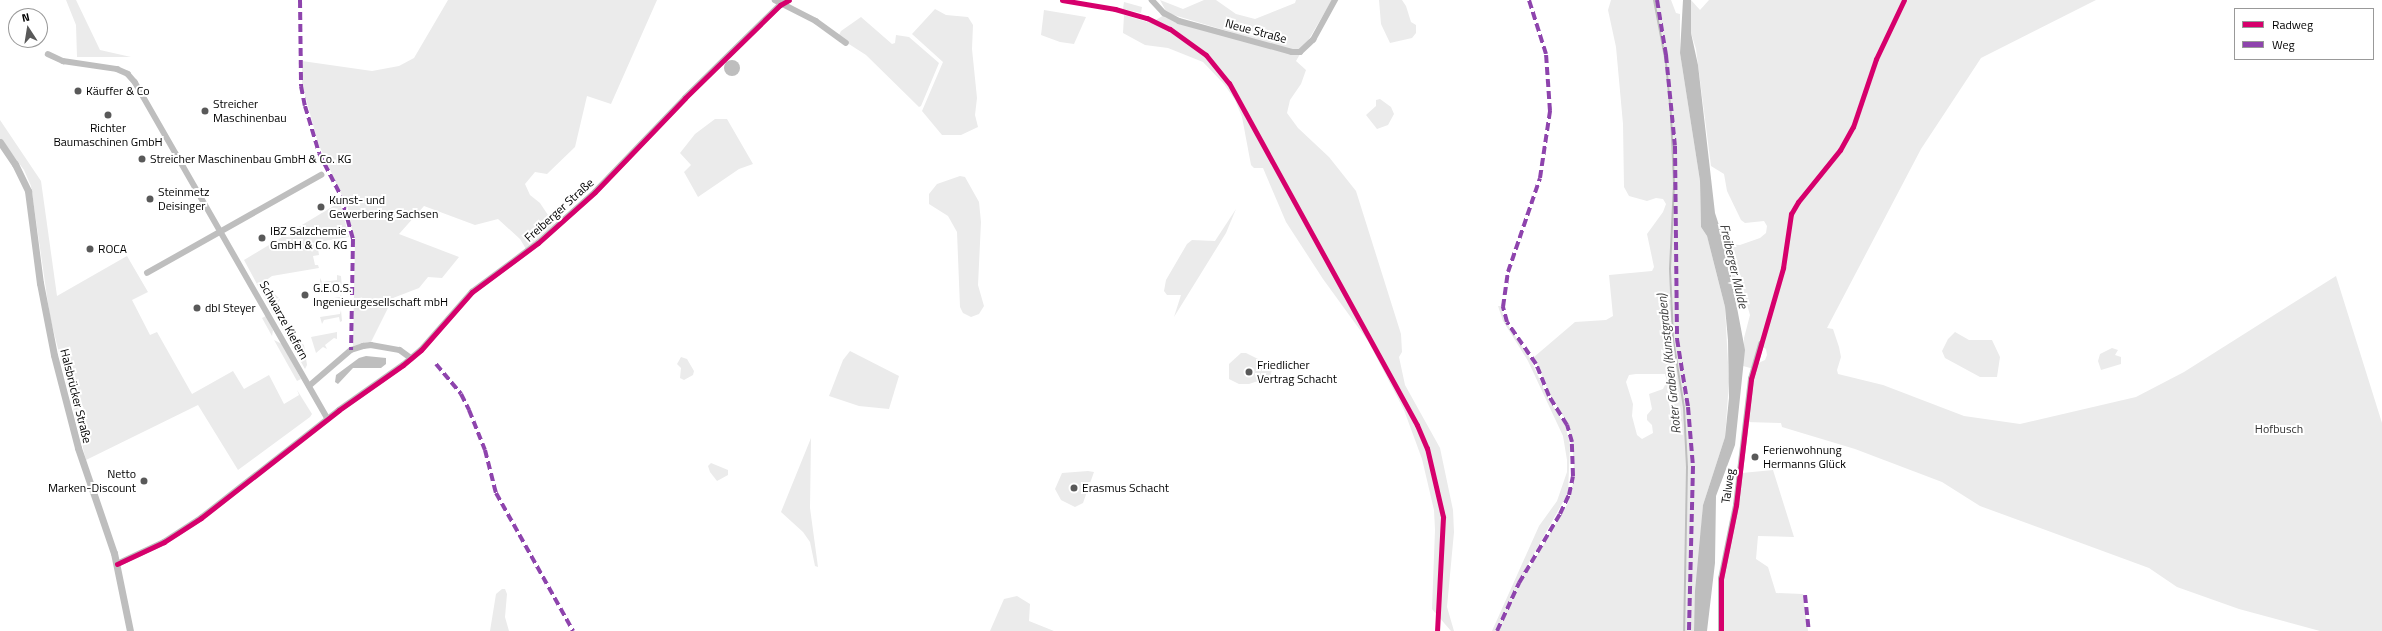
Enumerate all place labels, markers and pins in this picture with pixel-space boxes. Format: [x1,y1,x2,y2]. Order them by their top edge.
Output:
place label: Käuffer & Co [86,84,150,98]
marker: Käuffer & Co [73,86,83,96]
place label: Streicher Maschinenbau [213,97,287,125]
marker: Streicher Maschinenbau [200,106,210,116]
marker: Richter Baumaschinen GmbH [103,110,113,120]
place label: Richter Baumaschinen GmbH [53,121,163,149]
place label: Streicher Maschinenbau GmbH & Co. KG [150,152,351,166]
marker: Streicher Maschinenbau GmbH & Co. KG [137,154,147,164]
place label: Steinmetz Deisinger [158,185,209,213]
place label: Kunst- und Gewerbering Sachsen [329,193,438,221]
marker: Steinmetz Deisinger [145,194,155,204]
marker: Kunst- und Gewerbering Sachsen [316,202,326,212]
place label: IBZ Salzchemie GmbH & Co. KG [270,224,347,252]
marker: IBZ Salzchemie GmbH & Co. KG [257,233,267,243]
place label: ROCA [98,242,127,256]
marker: ROCA [85,244,95,254]
place label: G.E.O.S. Ingenieurgesellschaft mbH [313,281,448,309]
marker: G.E.O.S. Ingenieurgesellschaft mbH [300,290,310,300]
place label: dbl Steyer [205,301,256,315]
marker: dbl Steyer [192,303,202,313]
place label: Friedlicher Vertrag Schacht [1257,358,1337,386]
marker: Friedlicher Vertrag Schacht [1244,367,1254,377]
place label: Ferienwohnung Hermanns Glück [1763,443,1846,471]
marker: Ferienwohnung Hermanns Glück [1750,452,1760,462]
place label: Netto Marken-Discount [48,467,136,495]
marker: Netto Marken-Discount [139,476,149,486]
place label: Erasmus Schacht [1082,481,1169,495]
marker: Erasmus Schacht [1069,483,1079,493]

